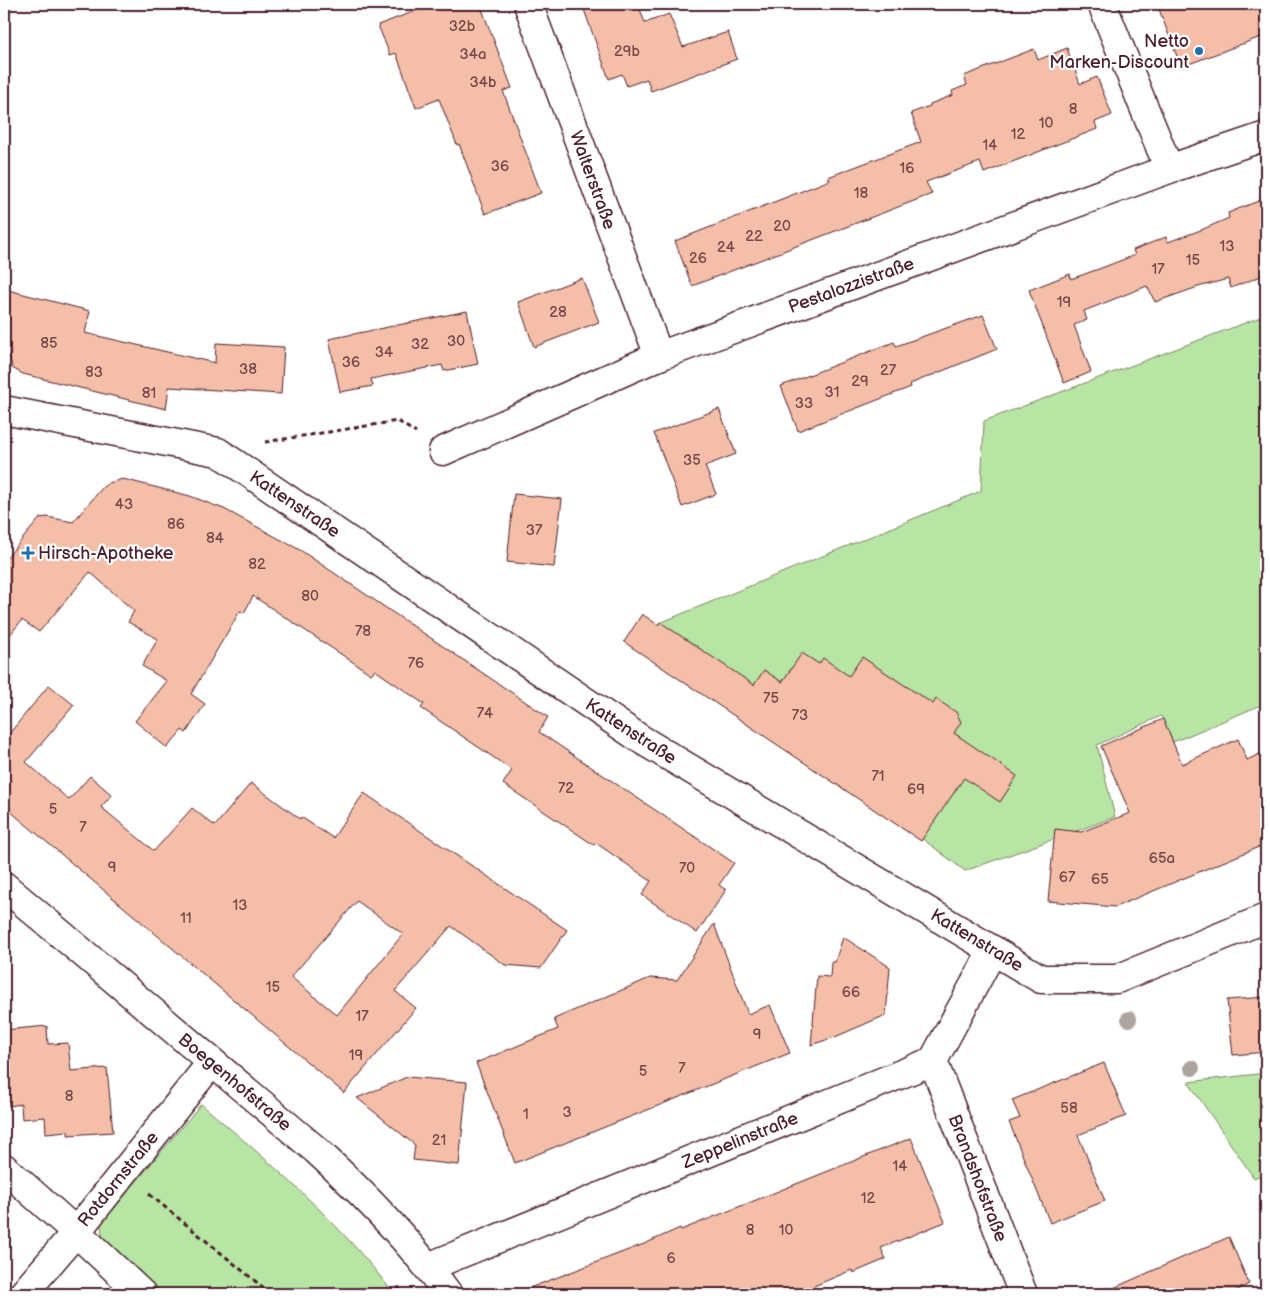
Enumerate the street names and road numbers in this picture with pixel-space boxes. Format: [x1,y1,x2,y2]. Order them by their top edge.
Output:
street label: Walterstraße [565,128,620,233]
street label: Pestalozzistraße [785,253,917,318]
street label: Kattenstraße [246,467,344,542]
street label: Kattenstraße [581,694,681,769]
street label: Kattenstraße [927,905,1027,976]
street label: Boegenhofstraße [174,1029,296,1136]
street label: Zeppelinstraße [678,1108,801,1174]
street label: Brandshofstraße [944,1112,1012,1245]
street label: Rotdornstraße [74,1127,163,1231]

